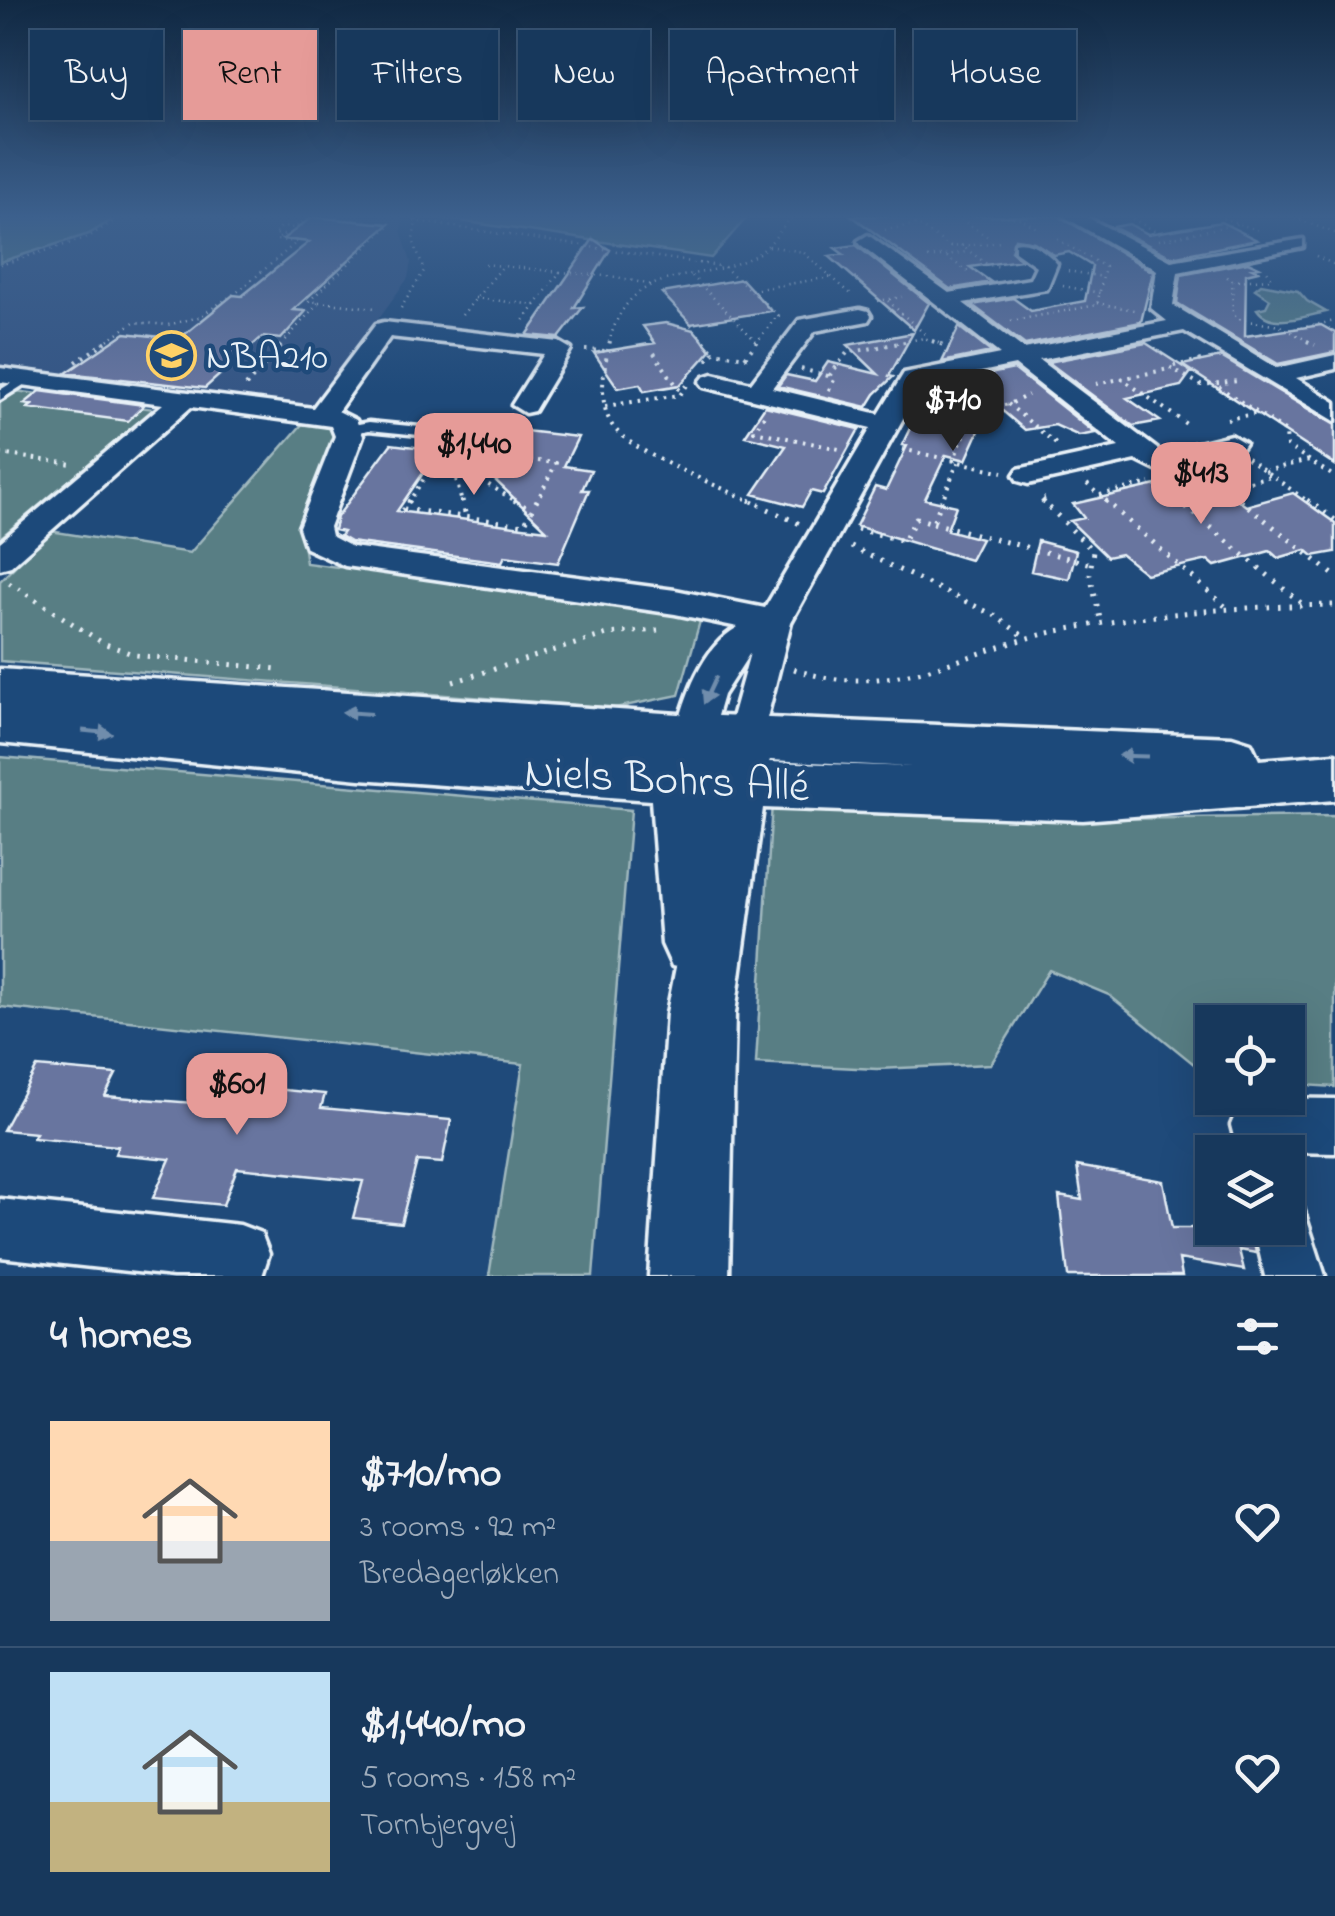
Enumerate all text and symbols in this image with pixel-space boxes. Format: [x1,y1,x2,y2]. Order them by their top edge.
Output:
chip: Buy [30,30,163,120]
chip: Rent [183,30,317,120]
chip: Filters [337,30,498,120]
chip: New [518,30,650,120]
chip: Apartment [670,30,894,120]
chip: House [914,30,1076,120]
school or university icon: NBA210 [145,329,197,381]
place label: NBA210 [206,331,328,387]
pin: $710 [894,369,1012,454]
text: $710 [925,378,981,425]
pin: $1,440 [393,413,555,498]
text: $1,440 [436,422,512,469]
pin: $413 [1142,442,1260,527]
text: $413 [1173,451,1229,498]
one-way arrow [701,675,718,704]
one-way arrow [340,704,372,720]
one-way arrow [82,724,113,740]
street label: Niels Bohrs Allé [523,742,812,822]
one-way arrow [1116,748,1148,764]
map controls [1195,1005,1305,1245]
button: locate [1195,1005,1305,1115]
pin: $601 [178,1053,296,1138]
text: $601 [208,1062,266,1109]
button: layers [1195,1135,1305,1245]
text: 4 homes [50,1306,192,1367]
icon: filters [1230,1309,1285,1364]
text: $710/mo [360,1444,502,1505]
icon: home [130,1461,250,1581]
icon: heart [1230,1494,1285,1549]
text: 3 rooms · 92 m² [360,1505,556,1552]
text: Bredagerløkken [360,1552,559,1599]
text: $1,440/mo [360,1695,526,1756]
icon: home [130,1712,250,1832]
icon: heart [1230,1745,1285,1800]
text: 5 rooms · 158 m² [360,1756,576,1803]
text: Tornbjergvej [360,1803,515,1850]

